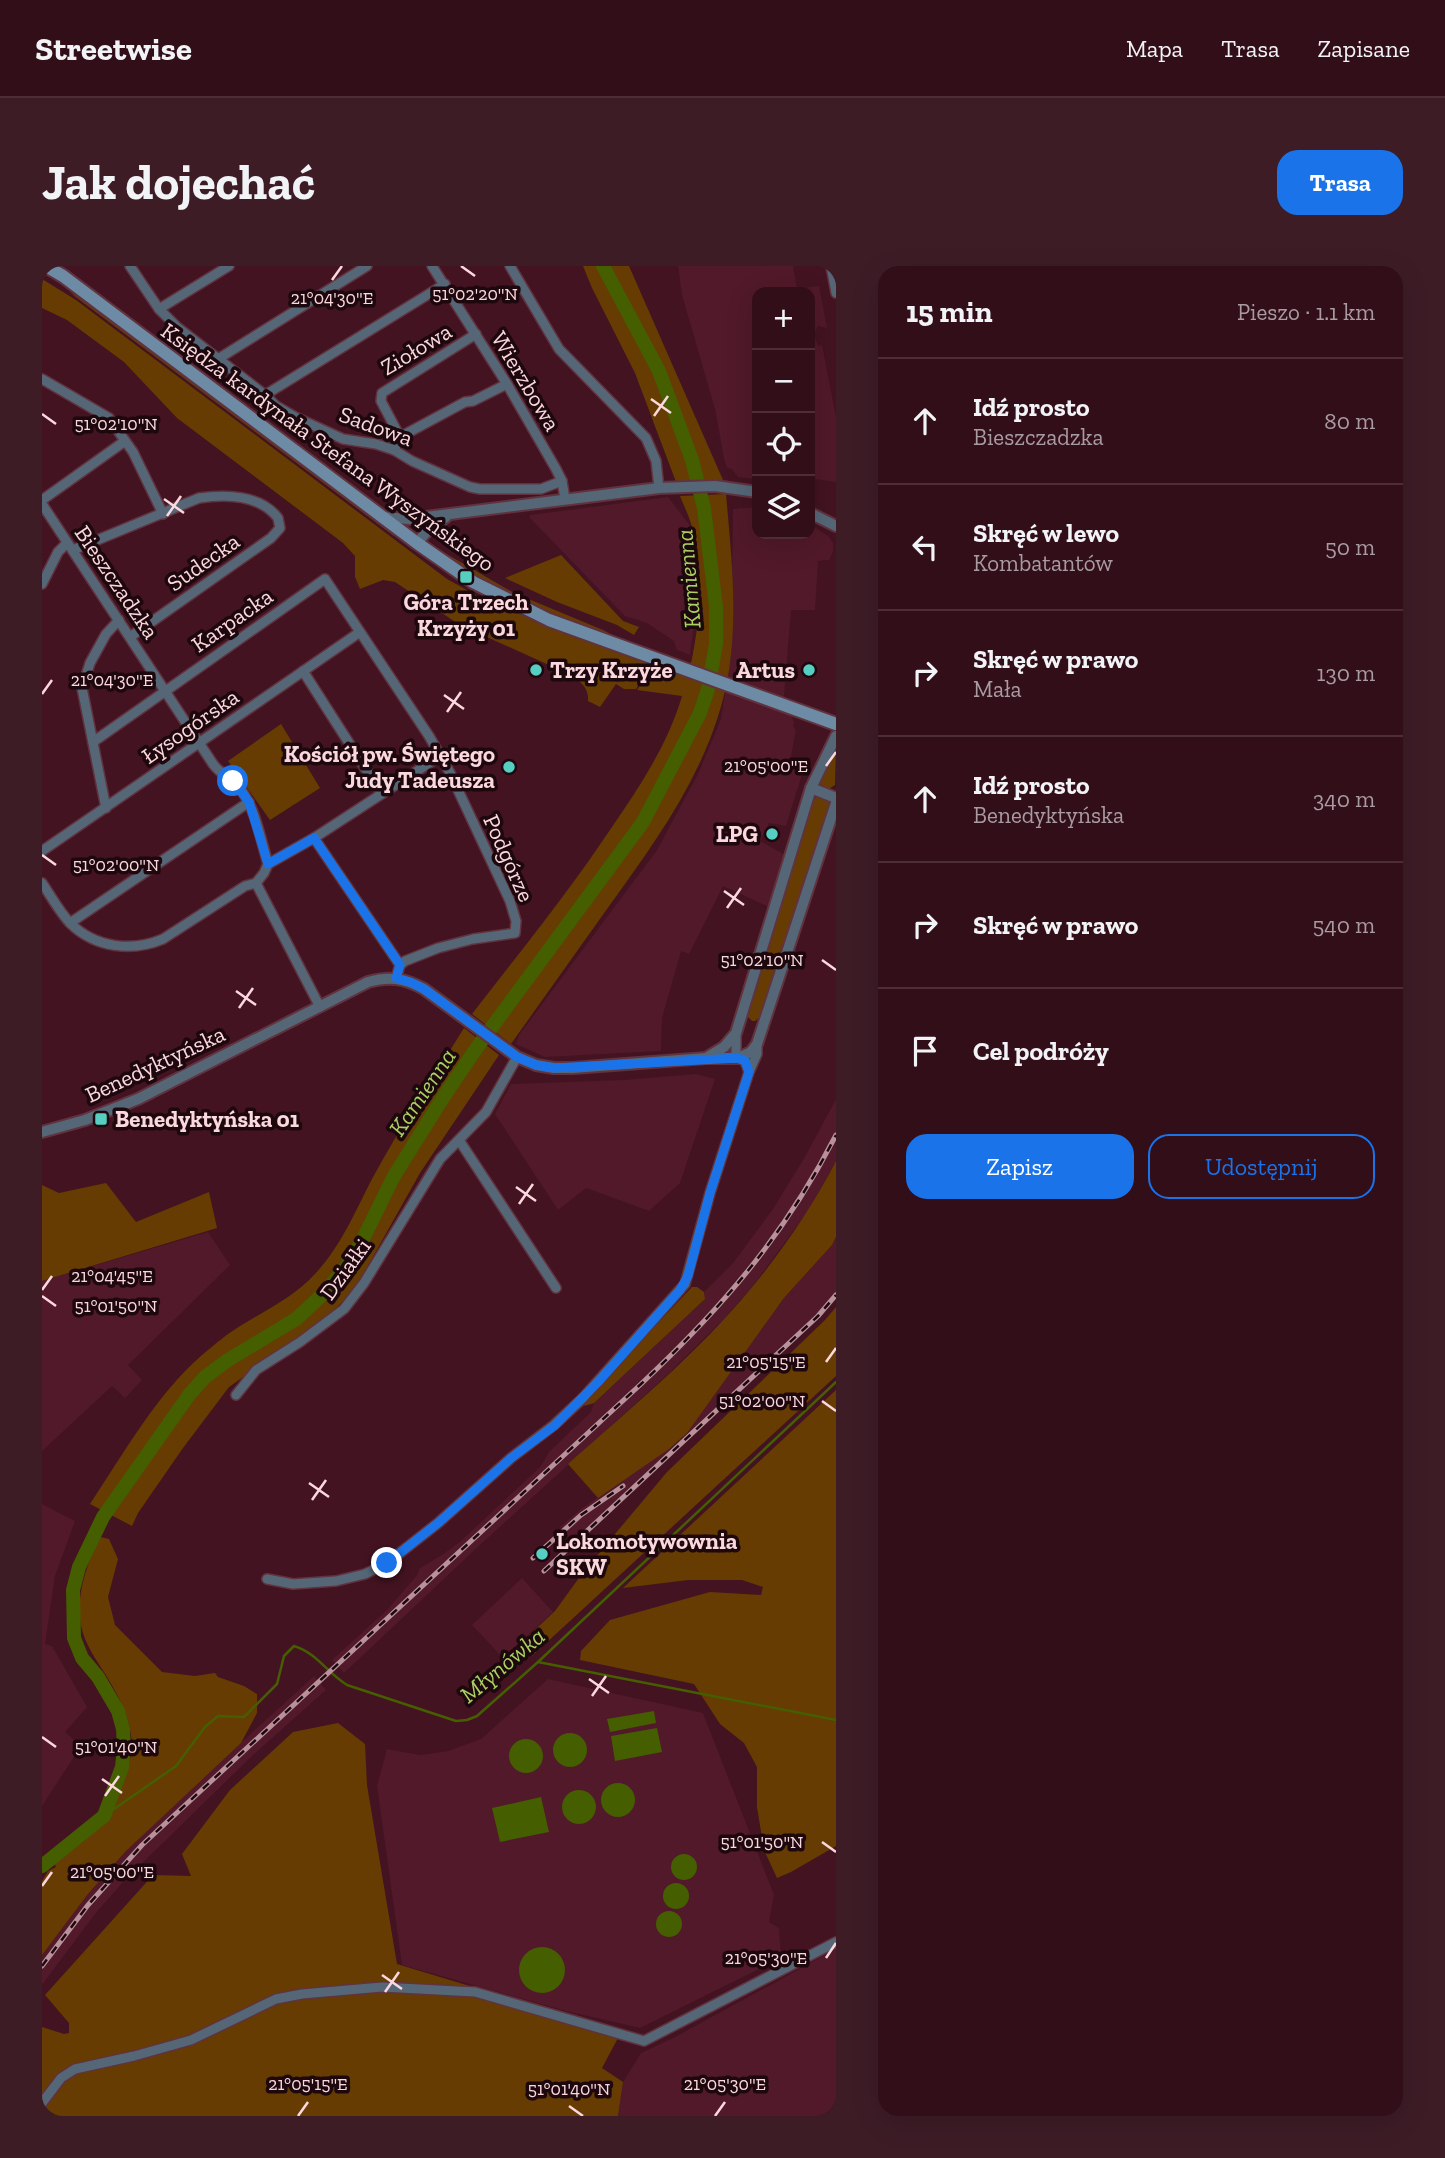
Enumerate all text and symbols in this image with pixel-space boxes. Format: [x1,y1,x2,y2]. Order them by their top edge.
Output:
text: Streetwise [35,29,192,68]
text: Mapa [1126,34,1183,63]
text: Trasa [1221,34,1280,63]
text: Zapisane [1318,34,1410,63]
button: Trasa [1277,150,1403,215]
text: Jak dojechać [42,153,315,212]
text: 51°02'20"N [432,283,518,305]
text: 21°04'30"E [291,287,373,309]
map controls [752,287,815,539]
button: + [752,287,815,350]
text: 15 min [906,294,992,330]
text: Pieszo · 1.1 km [1237,298,1375,326]
street label: Księdza kardynała Stefana Wyszyńskiego [156,316,500,578]
street label: Ziołowa [375,317,457,381]
street label: Wierzbowa [485,326,567,436]
button: − [752,350,815,413]
text: Idź prosto [973,391,1090,423]
street label: Sadowa [335,400,417,452]
icon: ahead [906,402,944,440]
text: 80 m [1324,407,1375,435]
text: 51°02'10"N [74,413,158,435]
button: locate [752,413,815,476]
text: Bieszczadzka [973,423,1104,451]
button: layers [752,476,815,539]
text: Skręć w lewo [973,517,1119,549]
street label: Bieszczadzka [69,520,165,644]
street label: Sudecka [161,527,245,597]
water label: Kamienna [669,528,707,630]
icon: left [906,528,944,566]
text: 50 m [1325,533,1375,561]
text: Kombatantów [973,549,1113,577]
marker: Góra Trzech Krzyży 01 [458,569,474,585]
street label: Karpacka [186,582,278,658]
place label: Góra Trzech Krzyży 01 [403,588,529,642]
text: Skręć w prawo [973,643,1138,675]
icon: right [906,654,944,692]
place label: Trzy Krzyże [550,656,673,684]
place label: Artus [736,656,795,684]
text: 130 m [1317,659,1375,687]
marker: Trzy Krzyże [528,662,544,678]
marker: Artus [801,662,817,678]
text: 21°04'30"E [71,669,153,691]
text: Mała [973,675,1022,703]
street label: Łysogórska [136,682,244,770]
place label: Kościół pw. Świętego Judy Tadeusza [284,740,495,794]
text: 21°05'00"E [724,755,808,777]
marker: Kościół pw. Świętego Judy Tadeusza [501,759,517,775]
route start [217,765,248,796]
text: Idź prosto [973,769,1090,801]
icon: ahead [906,780,944,818]
text: 340 m [1313,785,1375,813]
text: Benedyktyńska [973,801,1124,829]
street label: Podgórze [477,810,541,906]
place label: LPG [716,820,758,848]
marker: LPG [764,826,780,842]
text: 51°02'00"N [73,854,159,876]
icon: right [906,906,944,944]
text: Skręć w prawo [973,909,1138,941]
text: 540 m [1313,911,1375,939]
text: 51°02'10"N [720,949,804,971]
street label: Benedyktyńska [81,1019,229,1109]
icon: arrive [906,1032,944,1070]
text: Cel podróży [973,1035,1109,1067]
water label: Kamienna [382,1043,462,1141]
place label: Benedyktyńska 01 [115,1105,299,1133]
marker: Benedyktyńska 01 [93,1111,109,1127]
button: Zapisz [906,1134,1134,1199]
button: Udostępnij [1148,1134,1375,1199]
street label: Działki [313,1233,377,1305]
text: 21°04'45"E [71,1265,153,1287]
text: 51°01'50"N [75,1295,157,1317]
text: 21°05'15"E [726,1351,806,1373]
text: 51°02'00"N [719,1390,805,1412]
place label: Lokomotywownia SKW [556,1527,738,1581]
marker: Lokomotywownia SKW [534,1546,550,1562]
route end [371,1547,402,1578]
water label: Młynówka [454,1621,550,1709]
text: 51°01'40"N [75,1736,157,1758]
text: 51°01'50"N [721,1831,803,1853]
text: 21°05'00"E [70,1861,154,1883]
text: 21°05'30"E [725,1947,807,1969]
text: 21°05'15"E [268,2073,348,2095]
text: 21°05'30"E [684,2073,766,2095]
text: 51°01'40"N [528,2078,610,2100]

